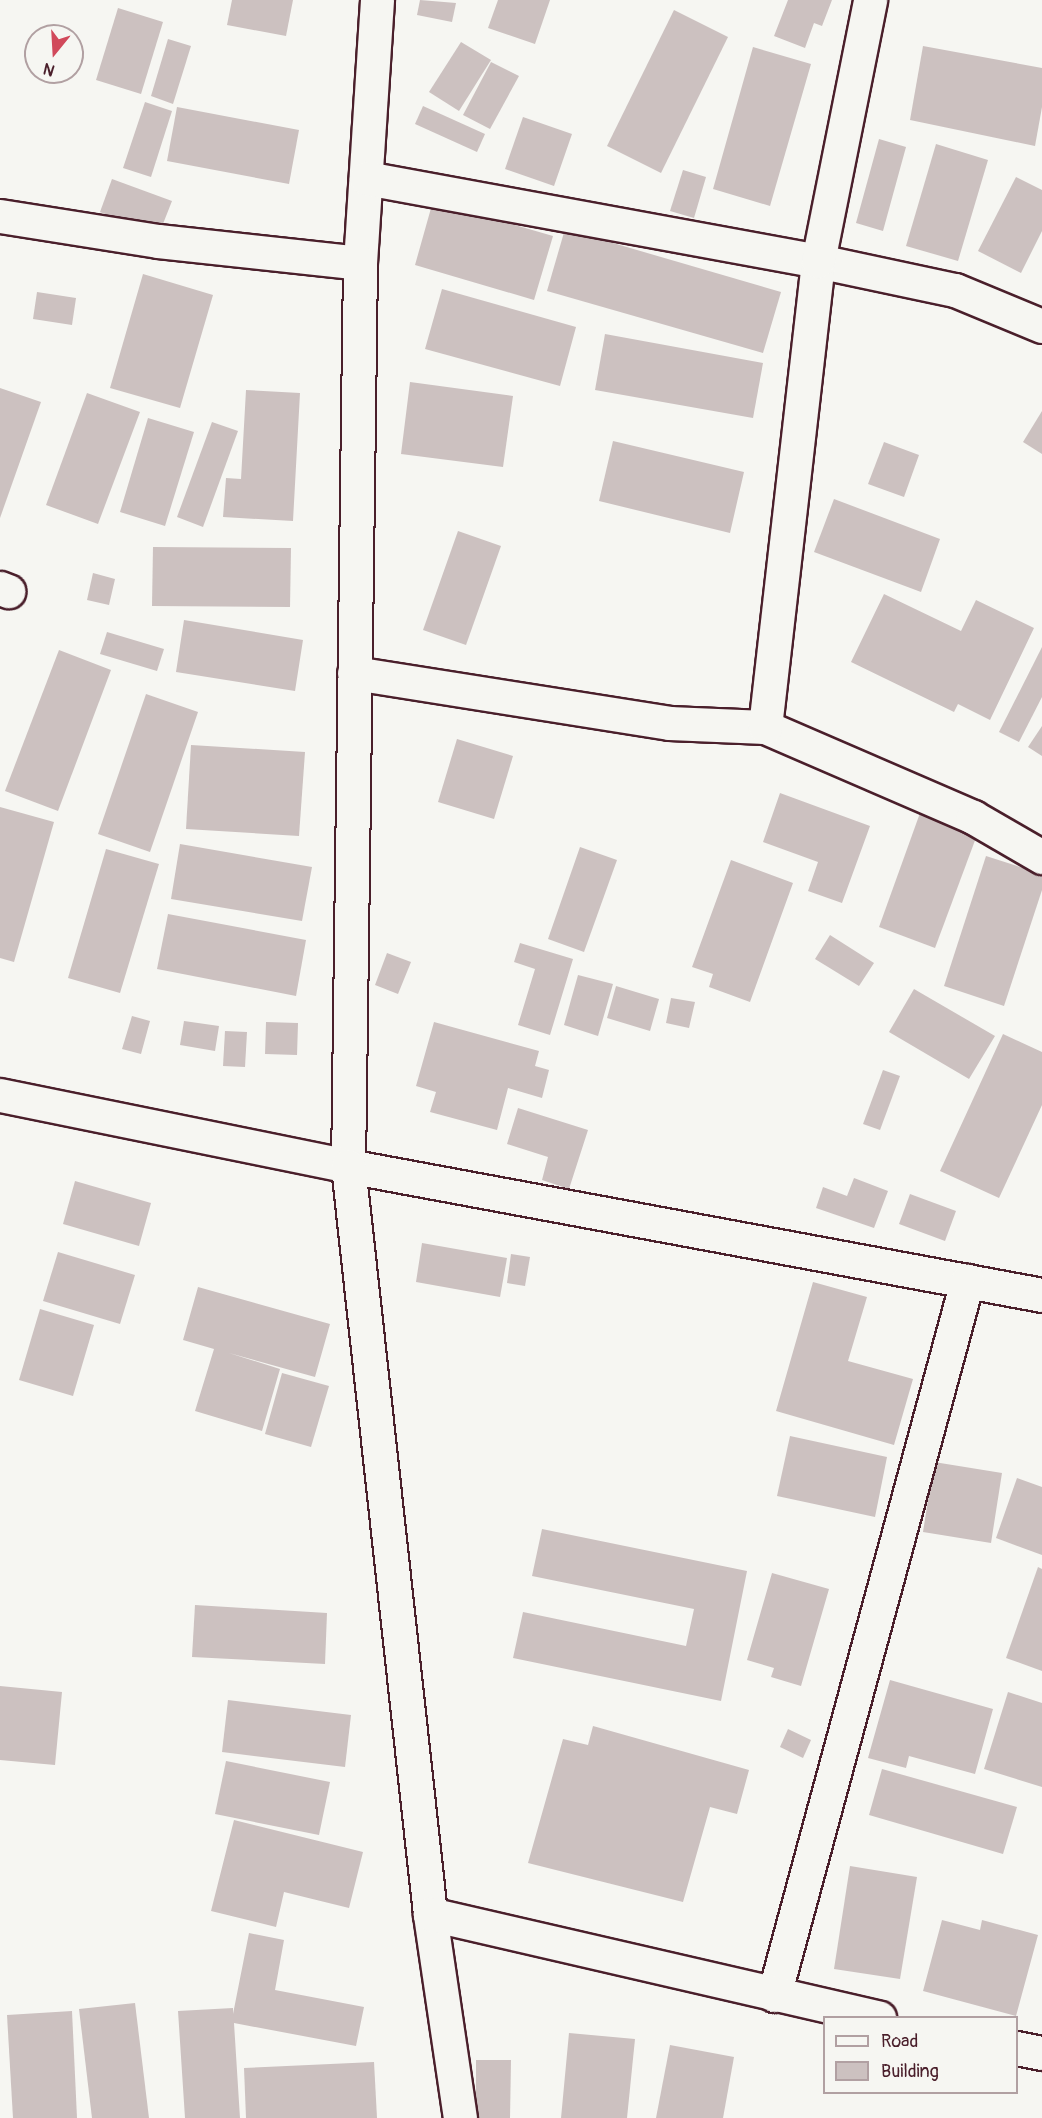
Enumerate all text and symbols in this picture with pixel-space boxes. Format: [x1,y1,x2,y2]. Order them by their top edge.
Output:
north arrow [24,24,84,84]
text: N [41,58,57,80]
legend [823,2016,1018,2094]
text: Road [881,2030,918,2053]
text: Building [881,2060,939,2083]

